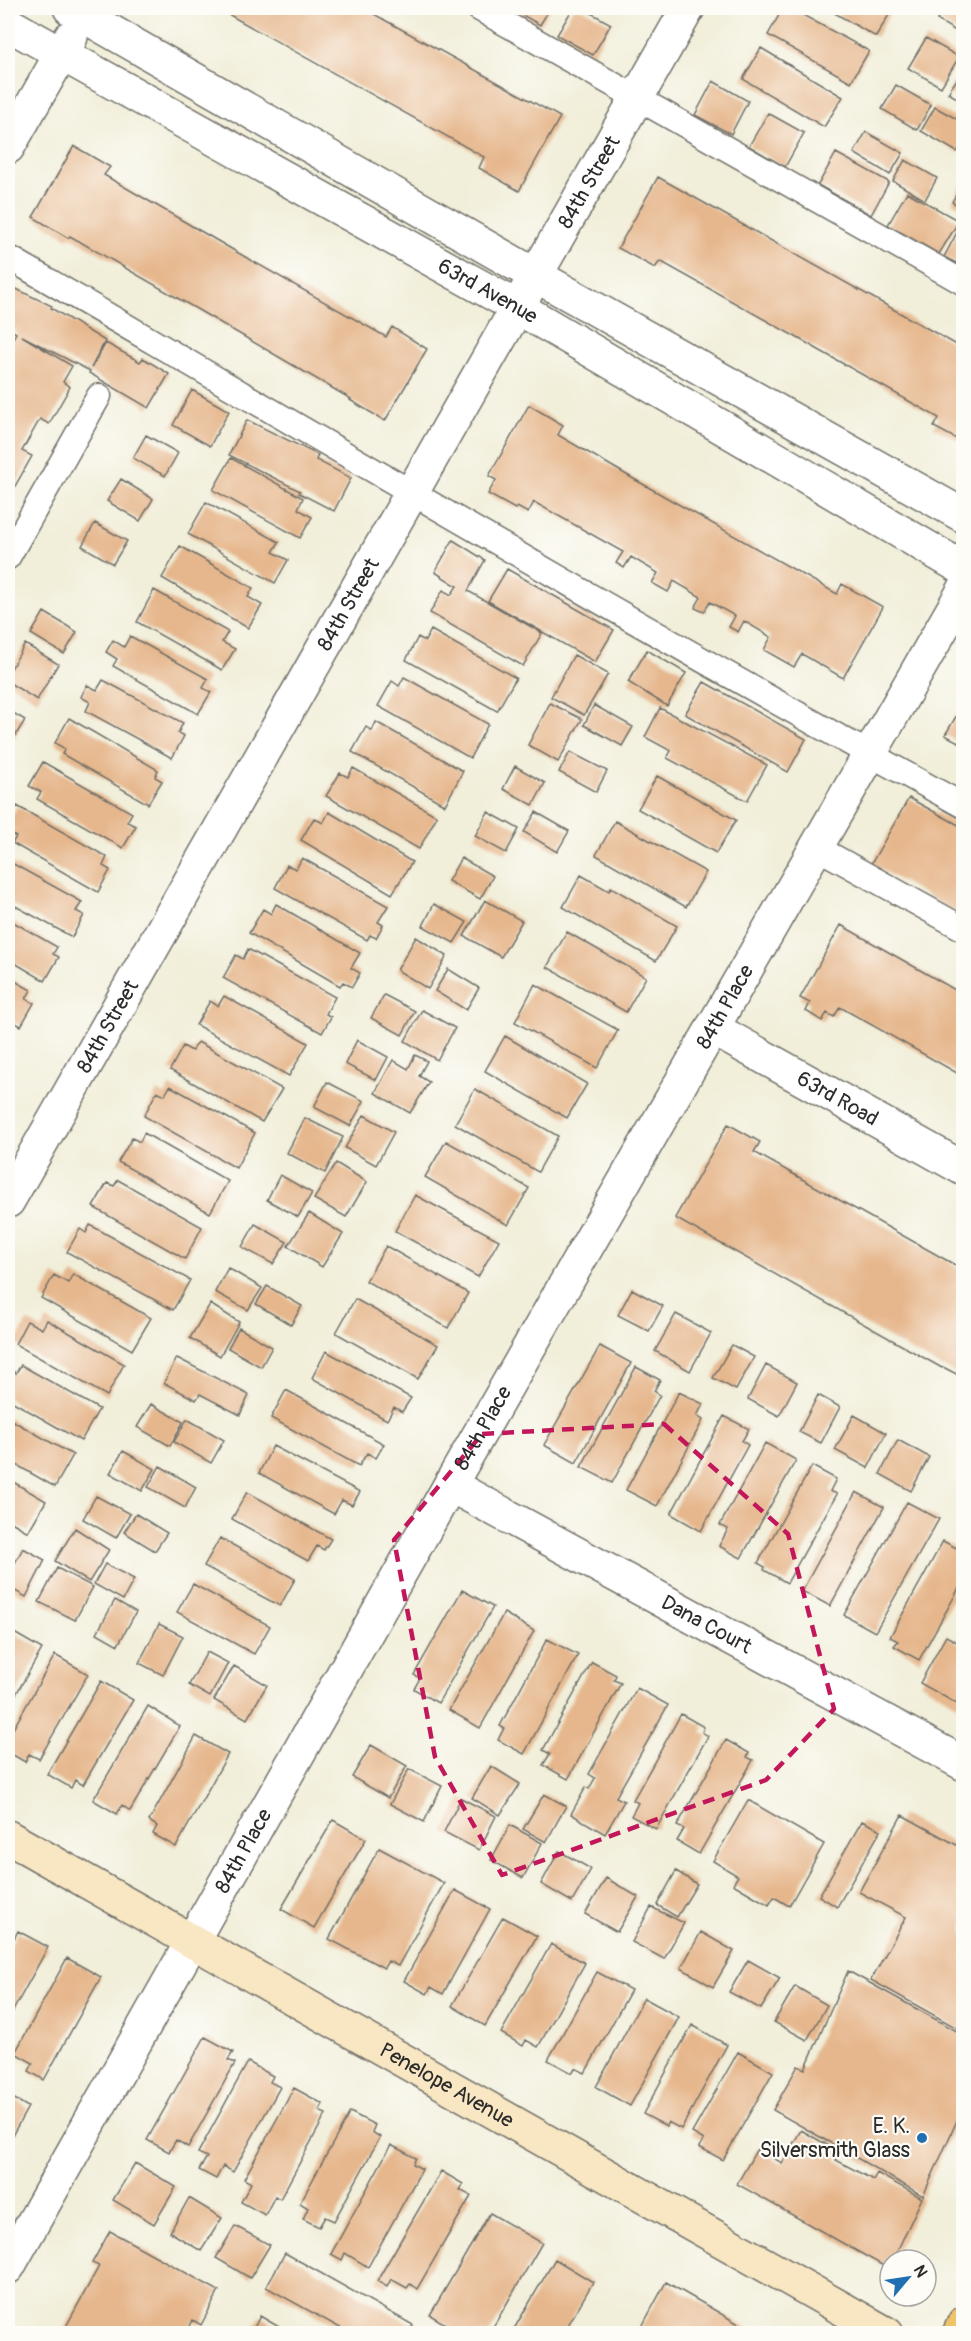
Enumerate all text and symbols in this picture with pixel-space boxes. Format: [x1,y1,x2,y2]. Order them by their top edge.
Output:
street label: 84th Street [552,130,627,233]
street label: 63rd Avenue [433,253,543,330]
street label: 84th Street [311,553,386,656]
street label: 84th Place [690,959,760,1054]
street label: 84th Street [71,975,145,1078]
street label: 63rd Road [792,1065,883,1132]
street label: 84th Place [448,1381,518,1475]
street label: Dana Court [656,1589,757,1661]
street label: 84th Place [209,1803,279,1898]
street label: Penelope Avenue [375,2037,519,2134]
place label: E. K. Silversmith Glass [760,2113,911,2164]
marker: E. K. Silversmith Glass [915,2131,929,2145]
north arrow [878,2248,938,2308]
text: N [909,2262,932,2281]

